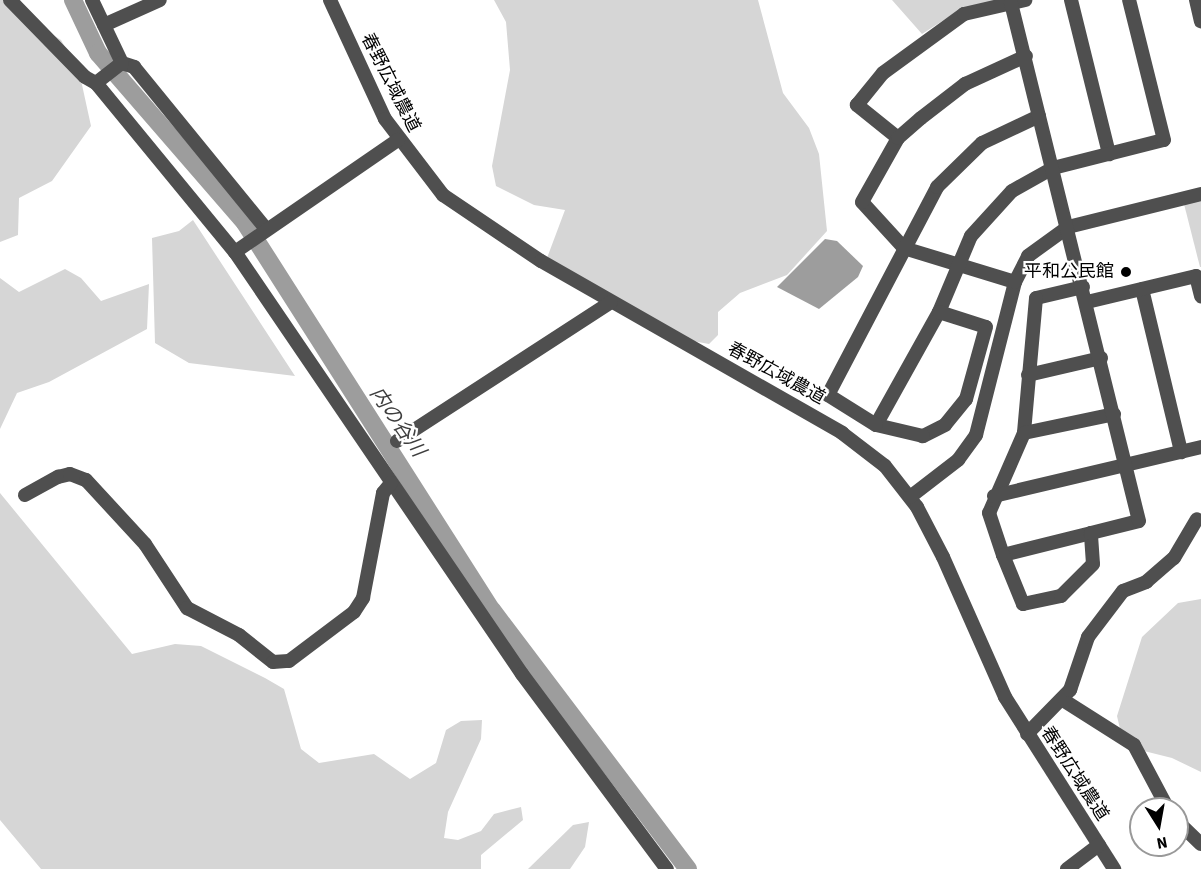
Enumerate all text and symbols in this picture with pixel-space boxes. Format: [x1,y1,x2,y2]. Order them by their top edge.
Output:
street label: 春野広域農道 [356,30,424,136]
place label: 平和公民館 [1024,261,1114,283]
marker: 平和公民館 [1119,265,1133,279]
street label: 春野広域農道 [724,338,828,410]
water label: 内の谷川 [364,382,430,462]
street label: 春野広域農道 [1036,723,1112,825]
north arrow [1129,797,1189,857]
text: N [1155,831,1169,855]

